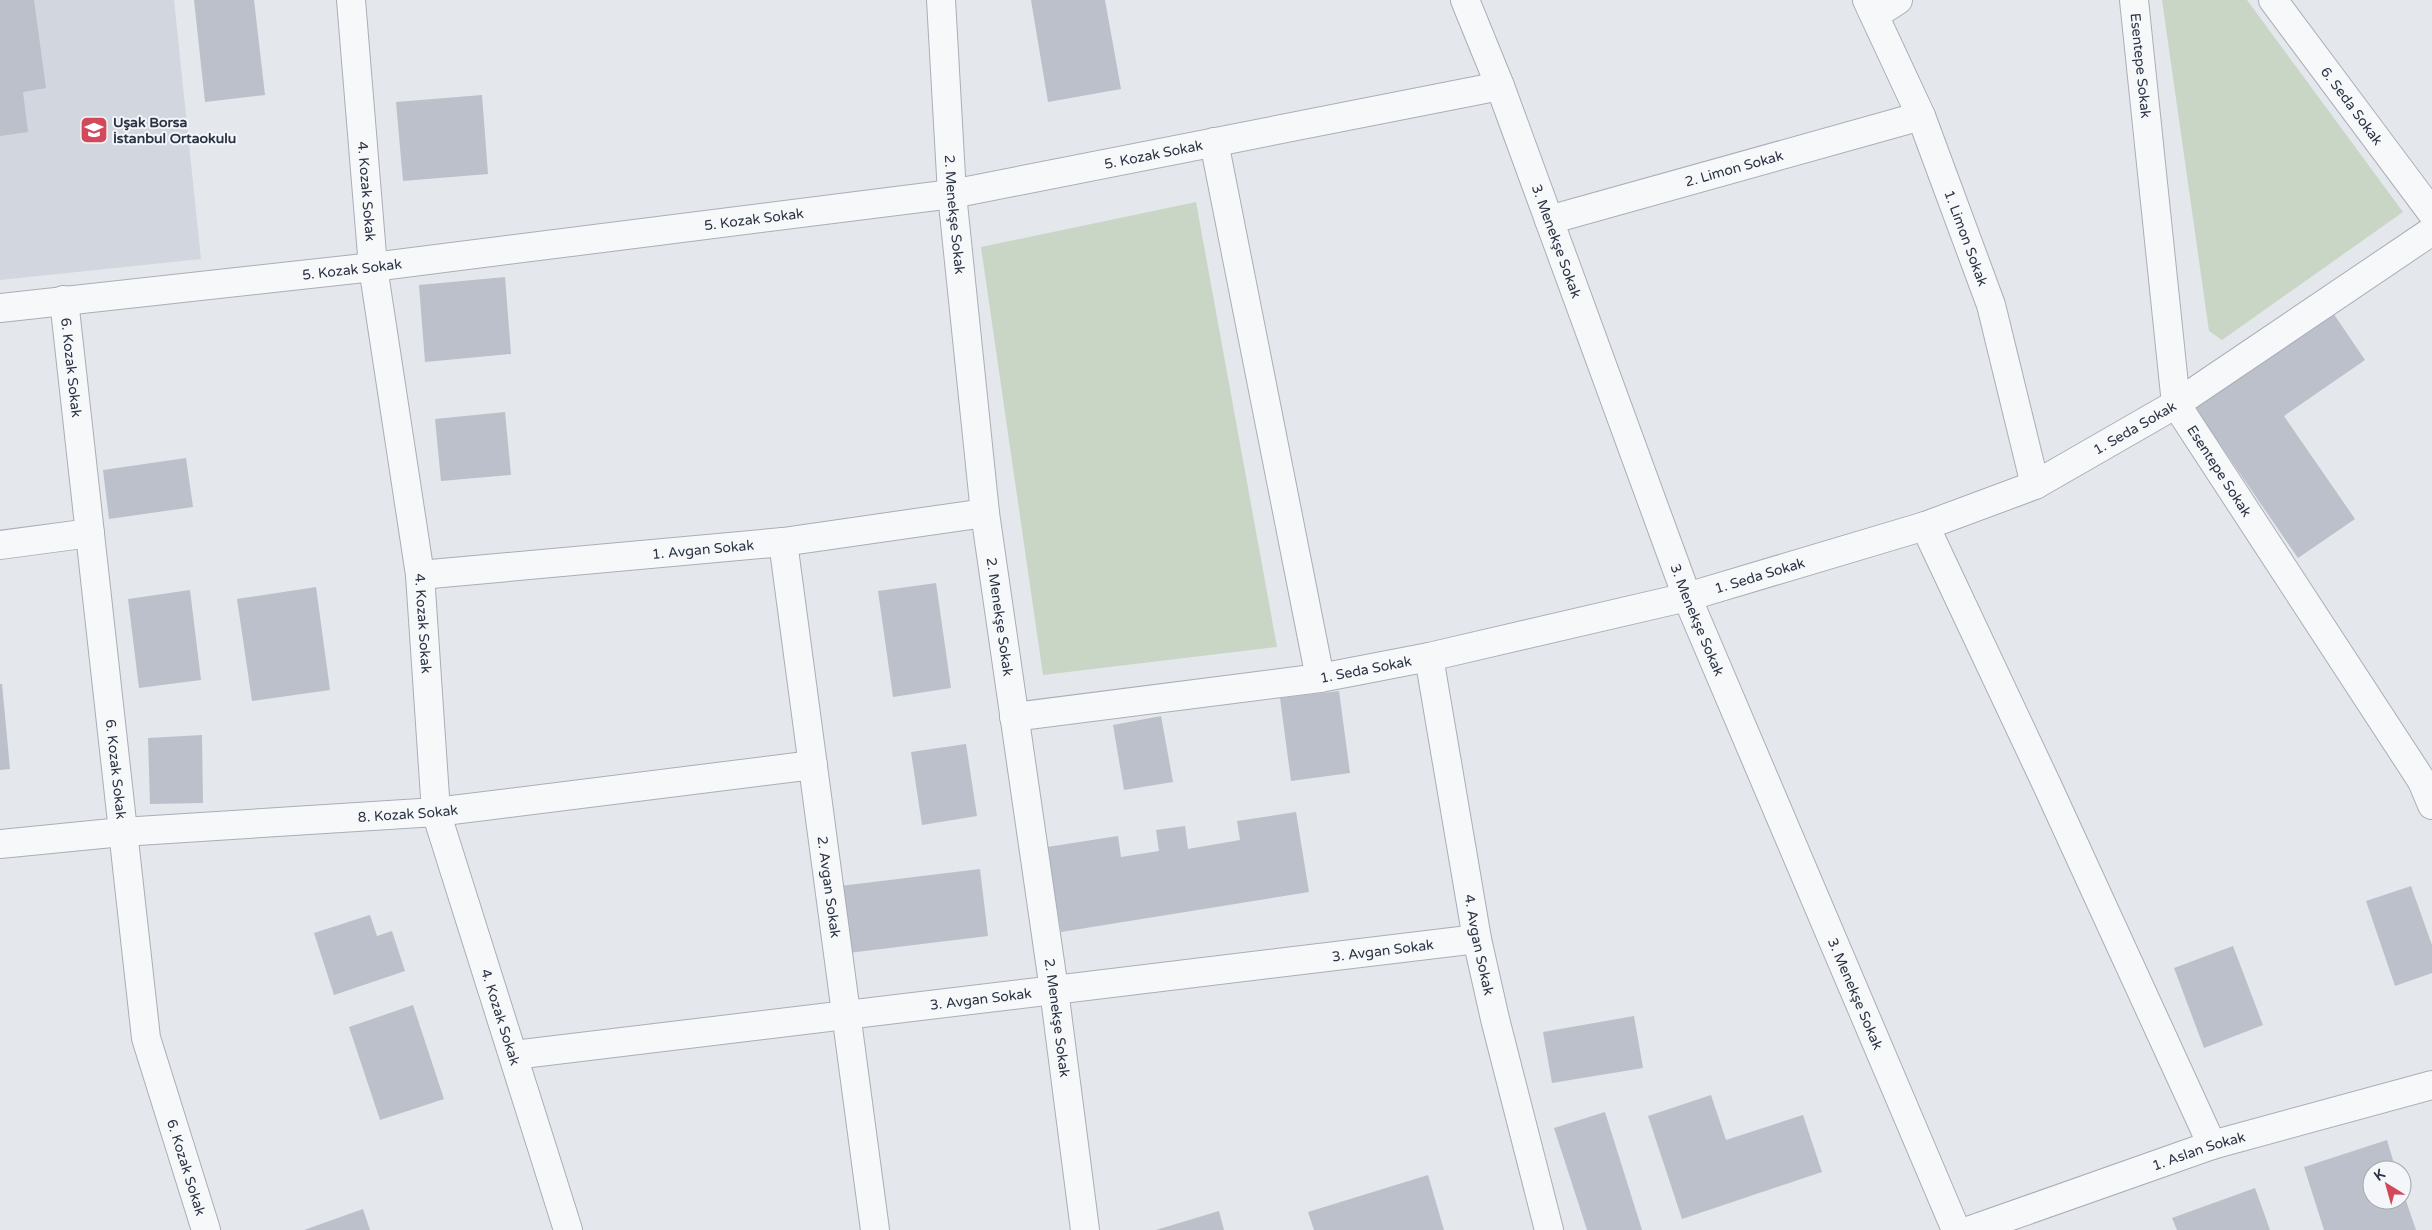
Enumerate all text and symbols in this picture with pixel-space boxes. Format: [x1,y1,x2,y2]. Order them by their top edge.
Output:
street label: Esentepe Sokak [2126,12,2154,119]
street label: 6. Seda Sokak [2317,64,2386,149]
place label: Uşak Borsa İstanbul Ortaokulu [113,114,236,147]
school or university icon: Uşak Borsa İstanbul Ortaokulu [79,115,109,145]
street label: 5. Kozak Sokak [1103,137,1205,173]
street label: 4. Kozak Sokak [354,141,379,242]
street label: 2. Limon Sokak [1683,147,1785,191]
street label: 2. Menekşe Sokak [941,154,968,275]
street label: 3. Menekşe Sokak [1528,182,1585,301]
street label: 1. Limon Sokak [1940,188,1991,289]
street label: 5. Kozak Sokak [703,205,805,234]
street label: 5. Kozak Sokak [301,255,403,284]
street label: 6. Kozak Sokak [57,317,85,419]
street label: 1. Seda Sokak [2090,397,2180,459]
street label: Esentepe Sokak [2183,422,2255,520]
street label: 1. Avgan Sokak [651,537,755,563]
street label: 1. Seda Sokak [1713,554,1807,597]
street label: 2. Menekşe Sokak [983,556,1017,678]
street label: 3. Menekşe Sokak [1667,561,1728,679]
street label: 4. Kozak Sokak [411,573,435,674]
street label: 1. Seda Sokak [1318,652,1413,687]
street label: 6. Kozak Sokak [102,718,130,820]
street label: 8. Kozak Sokak [357,801,459,826]
street label: 2. Avgan Sokak [813,835,844,939]
street label: 4. Avgan Sokak [1461,893,1497,997]
street label: 3. Menekşe Sokak [1824,935,1887,1053]
street label: 3. Avgan Sokak [1331,936,1435,965]
street label: 2. Menekşe Sokak [1041,957,1073,1079]
street label: 4. Kozak Sokak [477,967,524,1068]
street label: 3. Avgan Sokak [929,985,1033,1014]
street label: 6. Kozak Sokak [163,1117,209,1218]
street label: 1. Aslan Sokak [2150,1128,2247,1174]
north arrow [2362,1160,2412,1210]
text: K [2371,1165,2389,1185]

